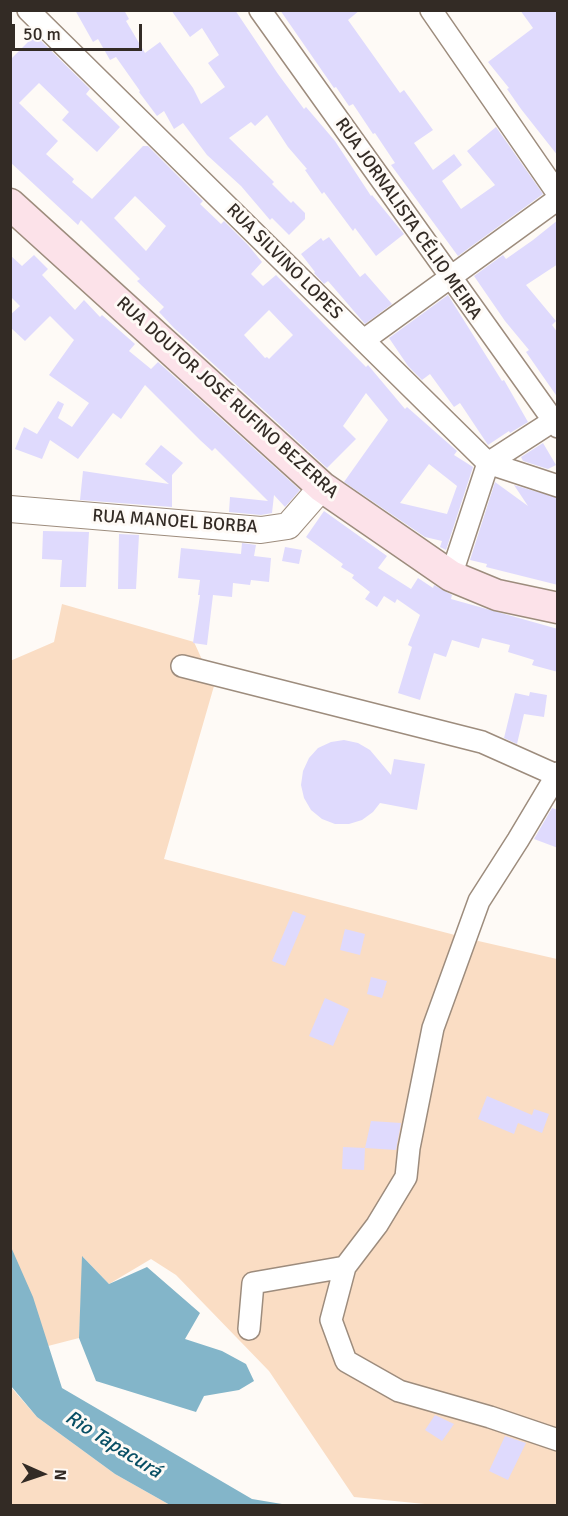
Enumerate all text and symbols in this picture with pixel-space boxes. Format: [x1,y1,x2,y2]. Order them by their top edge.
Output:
scale bar [15,12,146,50]
text: 50 m [23,23,61,45]
street label: RUA JORNALISTA CÉLIO MEIRA [330,114,486,324]
street label: RUA SILVINO LOPES [222,200,346,324]
street label: RUA DOUTOR JOSÉ RUFINO BEZERRA [112,293,342,503]
street label: RUA MANOEL BORBA [92,505,258,539]
water label: Rio Tapacurá [60,1406,166,1484]
north arrow [12,1444,72,1504]
text: N [50,1469,70,1481]

